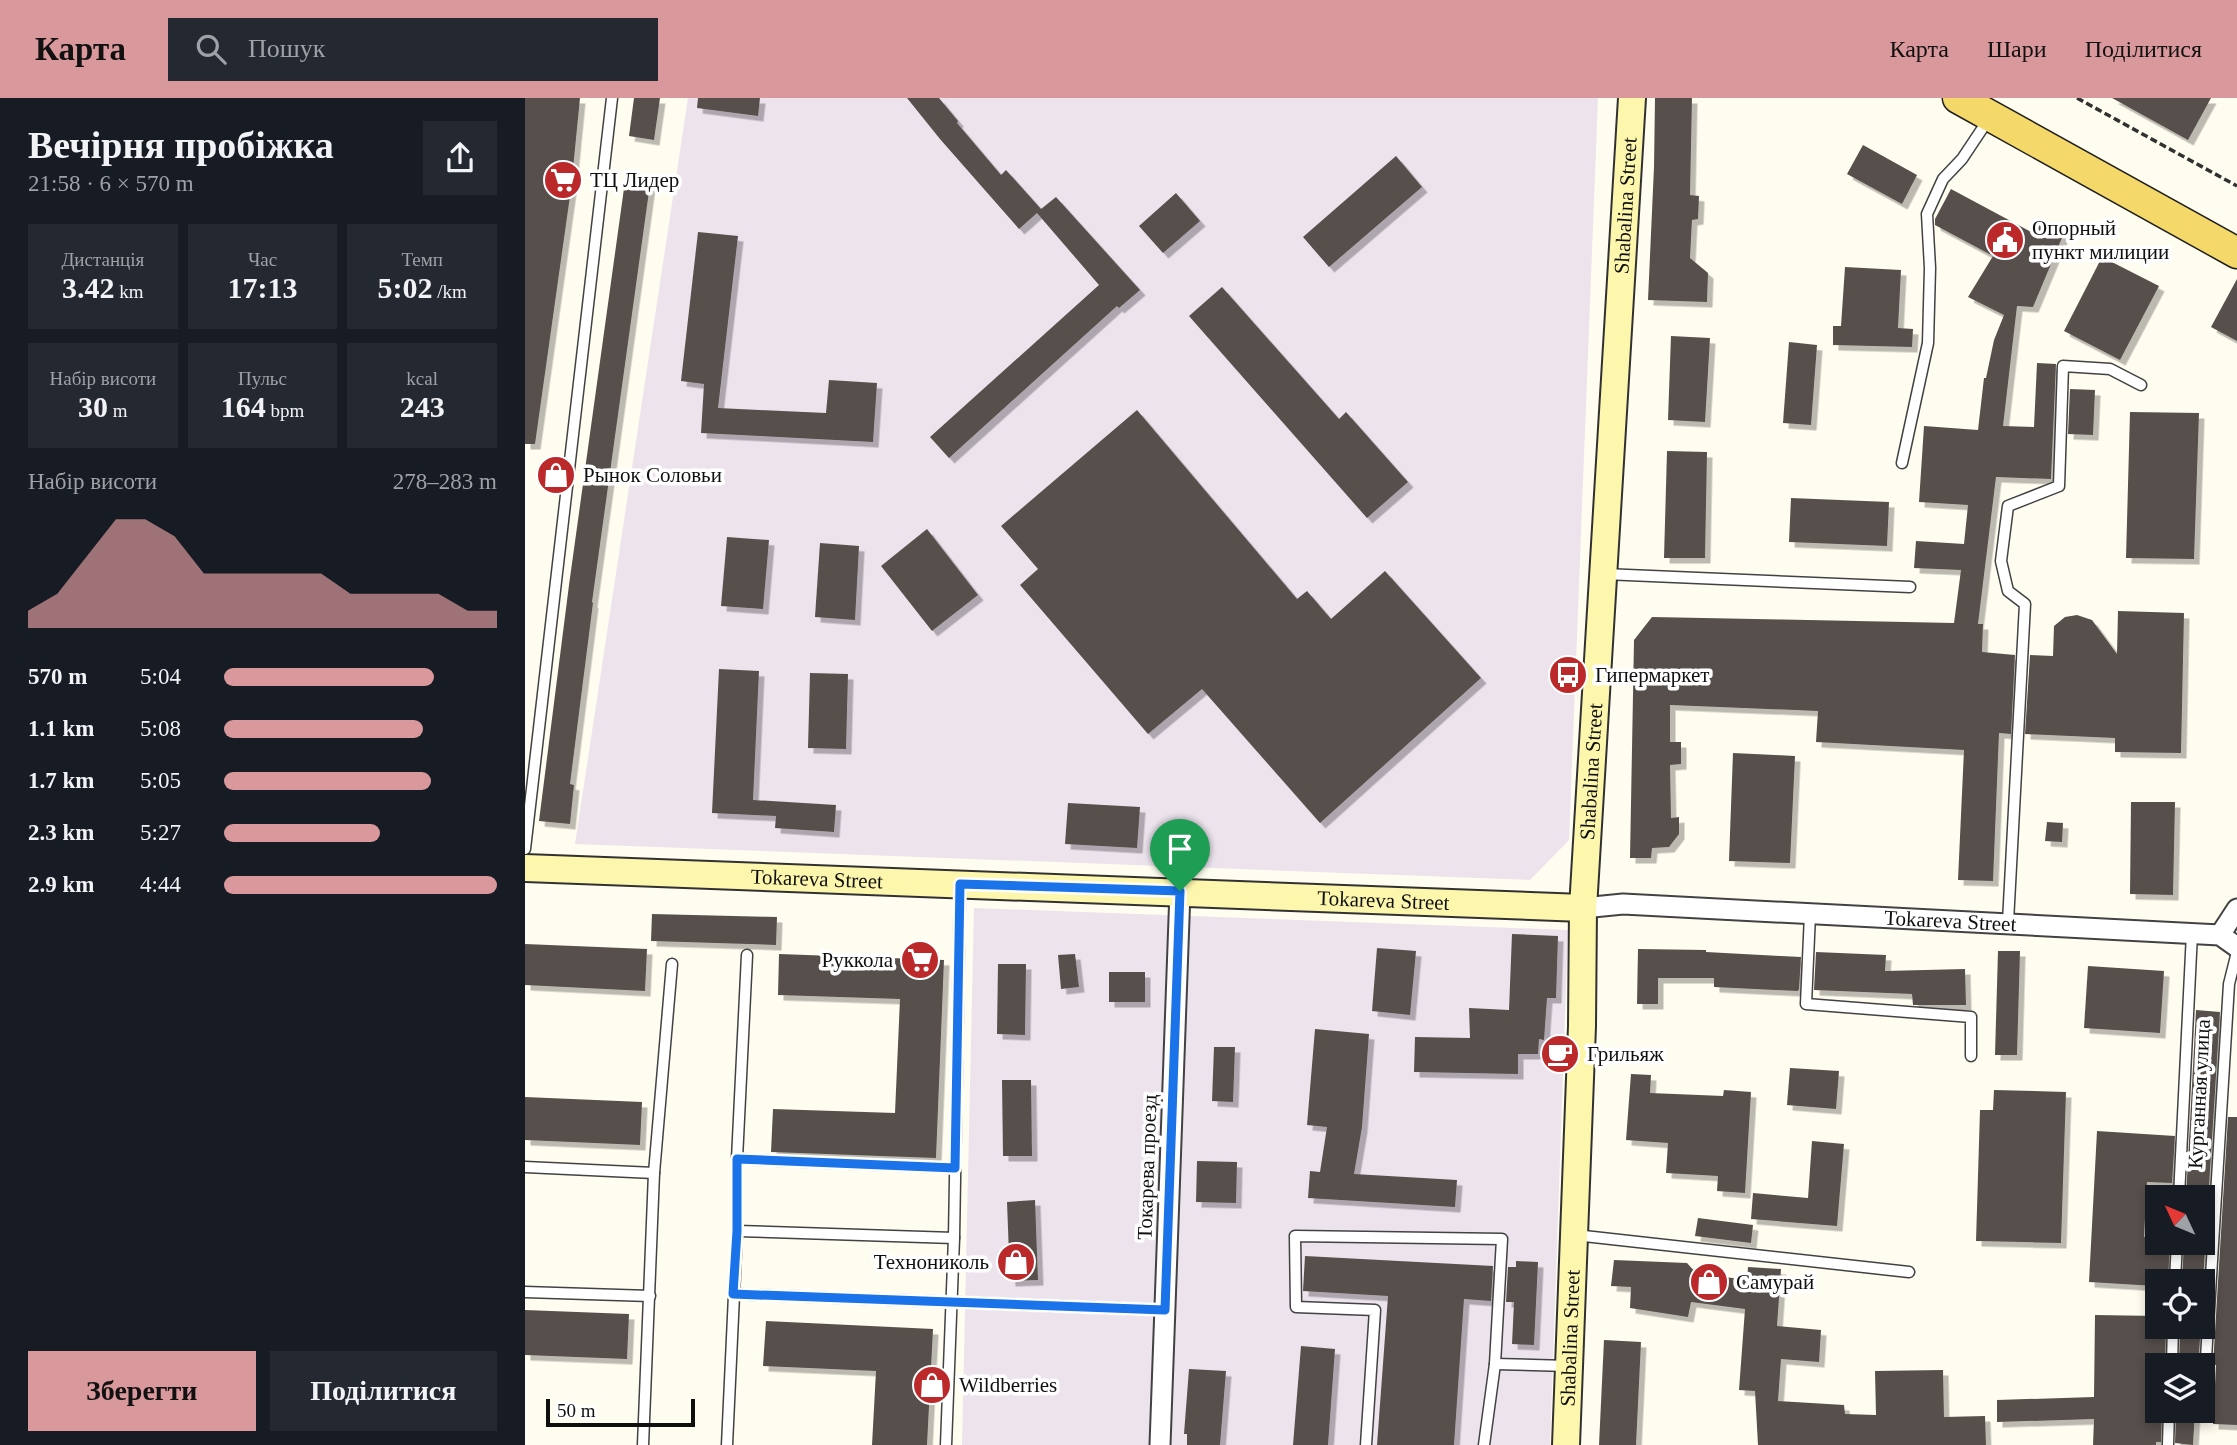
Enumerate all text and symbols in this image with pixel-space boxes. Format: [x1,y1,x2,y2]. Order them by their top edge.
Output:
search box [168,18,658,81]
icon: search [192,30,230,68]
text: Карта [35,31,126,67]
text: Пошук [248,34,325,63]
text: Карта [1889,36,1949,62]
text: Шари [1987,36,2047,62]
text: Поділитися [2085,36,2202,62]
button: share [423,121,497,195]
text: Вечірня пробіжка [28,124,334,166]
street label: Shabalina Street [1609,136,1642,275]
supermarket icon: ТЦ Лидер [542,159,584,201]
place label: ТЦ Лидер [590,168,679,192]
text: 21:58 · 6 × 570 m [28,171,194,196]
place label: Опорный пункт милиции [2032,216,2169,264]
public building icon: Опорный пункт милиции [1984,219,2026,261]
text: Дистанція [61,249,144,270]
text: Час [248,249,277,270]
text: Темп [401,249,443,270]
text: 3.42 [62,271,115,304]
text: 17:13 [227,271,297,304]
text: 5:02 [378,271,433,304]
text: km [115,281,144,302]
text: /km [433,281,467,302]
text: Набір висоти [50,368,156,389]
text: Пульс [238,368,287,389]
text: kcal [406,368,438,389]
text: 30 [78,390,108,423]
text: 164 [221,390,266,423]
text: 243 [400,390,445,423]
text: m [108,400,128,421]
text: bpm [266,400,304,421]
shop icon: Рынок Соловьи [535,454,577,496]
place label: Рынок Соловьи [583,463,722,487]
text: Набір висоти [28,469,157,494]
text: 278–283 m [393,469,497,494]
bus stop icon: Гипермаркет [1547,654,1589,696]
place label: Гипермаркет [1595,663,1709,687]
text: 570 m [28,664,87,689]
text: 5:04 [140,664,181,689]
street label: Shabalina Street [1575,702,1607,841]
text: 1.1 km [28,716,94,741]
text: 5:08 [140,716,181,741]
text: 1.7 km [28,768,94,793]
text: 5:05 [140,768,181,793]
pin [1150,819,1210,891]
text: 2.3 km [28,820,94,845]
text: 5:27 [140,820,181,845]
icon: arrive [1161,830,1199,868]
street label: Tokareva Street [750,865,883,894]
text: 2.9 km [28,872,94,897]
text: 4:44 [140,872,181,897]
street label: Tokareva Street [1317,886,1450,915]
street label: Tokareva Street [1884,906,2017,936]
supermarket icon: Руккола [899,939,941,981]
place label: Руккола [821,948,894,972]
street label: Курганная улица [2183,1018,2215,1169]
cafe icon: Грильяж [1539,1033,1581,1075]
place label: Грильяж [1587,1042,1664,1066]
street label: Токарева проезд [1132,1093,1162,1240]
north arrow [2145,1185,2215,1255]
map controls [2145,1185,2215,1423]
shop icon: Технониколь [995,1241,1037,1283]
place label: Технониколь [874,1250,989,1274]
shop icon: Самурай [1688,1261,1730,1303]
street label: Shabalina Street [1555,1269,1585,1407]
button: locate [2145,1269,2215,1339]
place label: Самурай [1736,1270,1814,1294]
button: Зберегти [28,1351,256,1431]
button: Поділитися [270,1351,497,1431]
button: layers [2145,1353,2215,1423]
shop icon: Wildberries [911,1364,953,1406]
place label: Wildberries [959,1373,1057,1397]
scale bar [546,1396,695,1428]
text: 50 m [557,1400,596,1421]

